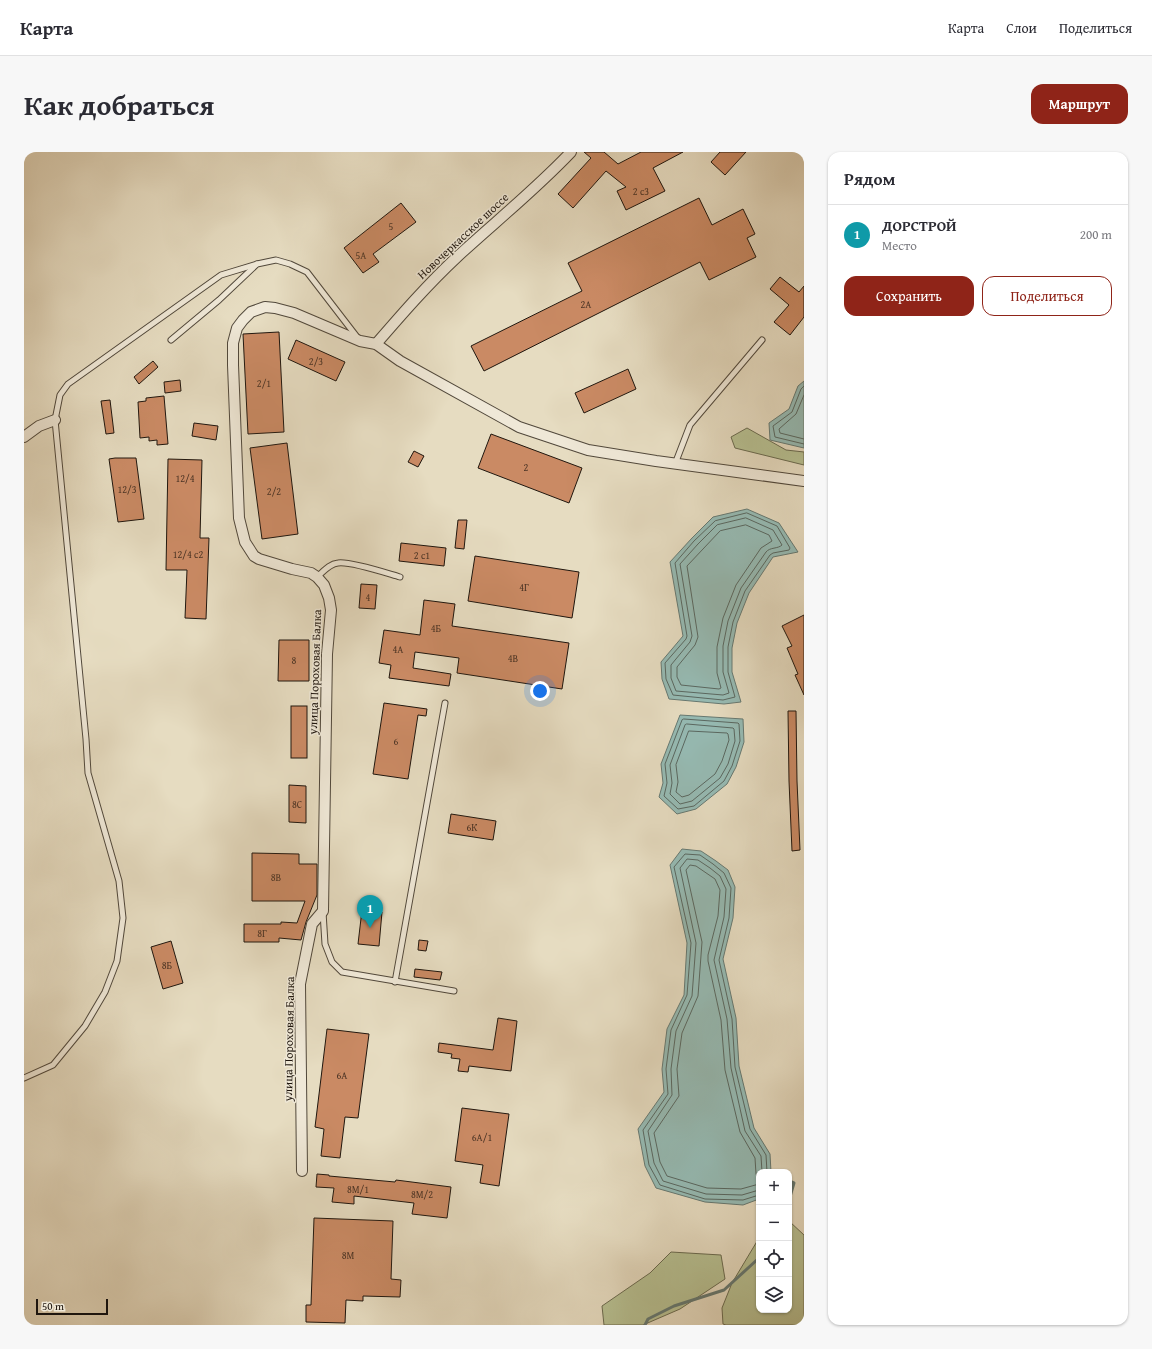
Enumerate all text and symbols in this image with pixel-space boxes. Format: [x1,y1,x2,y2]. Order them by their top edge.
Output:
text: Карта [20,14,73,42]
text: Карта [948,18,984,38]
text: Слои [1006,18,1037,38]
text: Поделиться [1059,18,1132,38]
text: Как добраться [24,84,214,125]
button: Маршрут [1031,84,1128,124]
text: Рядом [844,166,895,191]
house number: 2 с3 [633,184,649,199]
street label: Новочеркасское шоссе [413,188,512,283]
text: ДОРСТРОЙ [882,215,957,236]
house number: 5 [389,219,394,234]
text: 1 [854,225,860,244]
text: 200 m [1080,225,1112,244]
text: Место [882,236,917,255]
house number: 5А [356,248,366,263]
button: Сохранить [844,276,974,316]
button: Поделиться [982,276,1112,316]
house number: 2А [581,297,591,312]
house number: 2/3 [309,354,323,369]
house number: 2/1 [257,376,271,391]
house number: 2 [524,460,529,475]
house number: 12/4 [175,471,195,486]
house number: 12/3 [117,482,137,497]
house number: 2/2 [267,484,281,499]
house number: 12/4 с2 [173,547,203,562]
house number: 2 с1 [414,548,430,563]
house number: 4Г [519,580,529,595]
house number: 4 [366,590,371,605]
street label: улица Пороховая Балка [304,609,325,736]
house number: 4Б [431,621,442,636]
house number: 4А [393,642,403,657]
house number: 4В [508,651,519,666]
house number: 8 [292,653,297,668]
your location [530,681,550,701]
house number: 6 [394,734,399,749]
house number: 8С [292,797,303,812]
house number: 6К [467,820,478,835]
house number: 8В [271,870,282,885]
pin: 1 [357,895,383,928]
house number: 8Г [257,926,267,941]
house number: 8Б [162,958,173,973]
street label: улица Пороховая Балка [279,976,298,1103]
house number: 6А [337,1068,347,1083]
house number: 6А/1 [472,1130,492,1145]
map controls [756,1169,792,1313]
button: + [756,1169,792,1205]
house number: 8М/1 [347,1182,369,1197]
house number: 8М/2 [411,1187,433,1202]
button: − [756,1205,792,1241]
button: locate [756,1241,792,1277]
house number: 8М [342,1248,354,1263]
button: layers [756,1277,792,1313]
scale bar [36,1297,108,1316]
text: 50 m [42,1298,64,1314]

